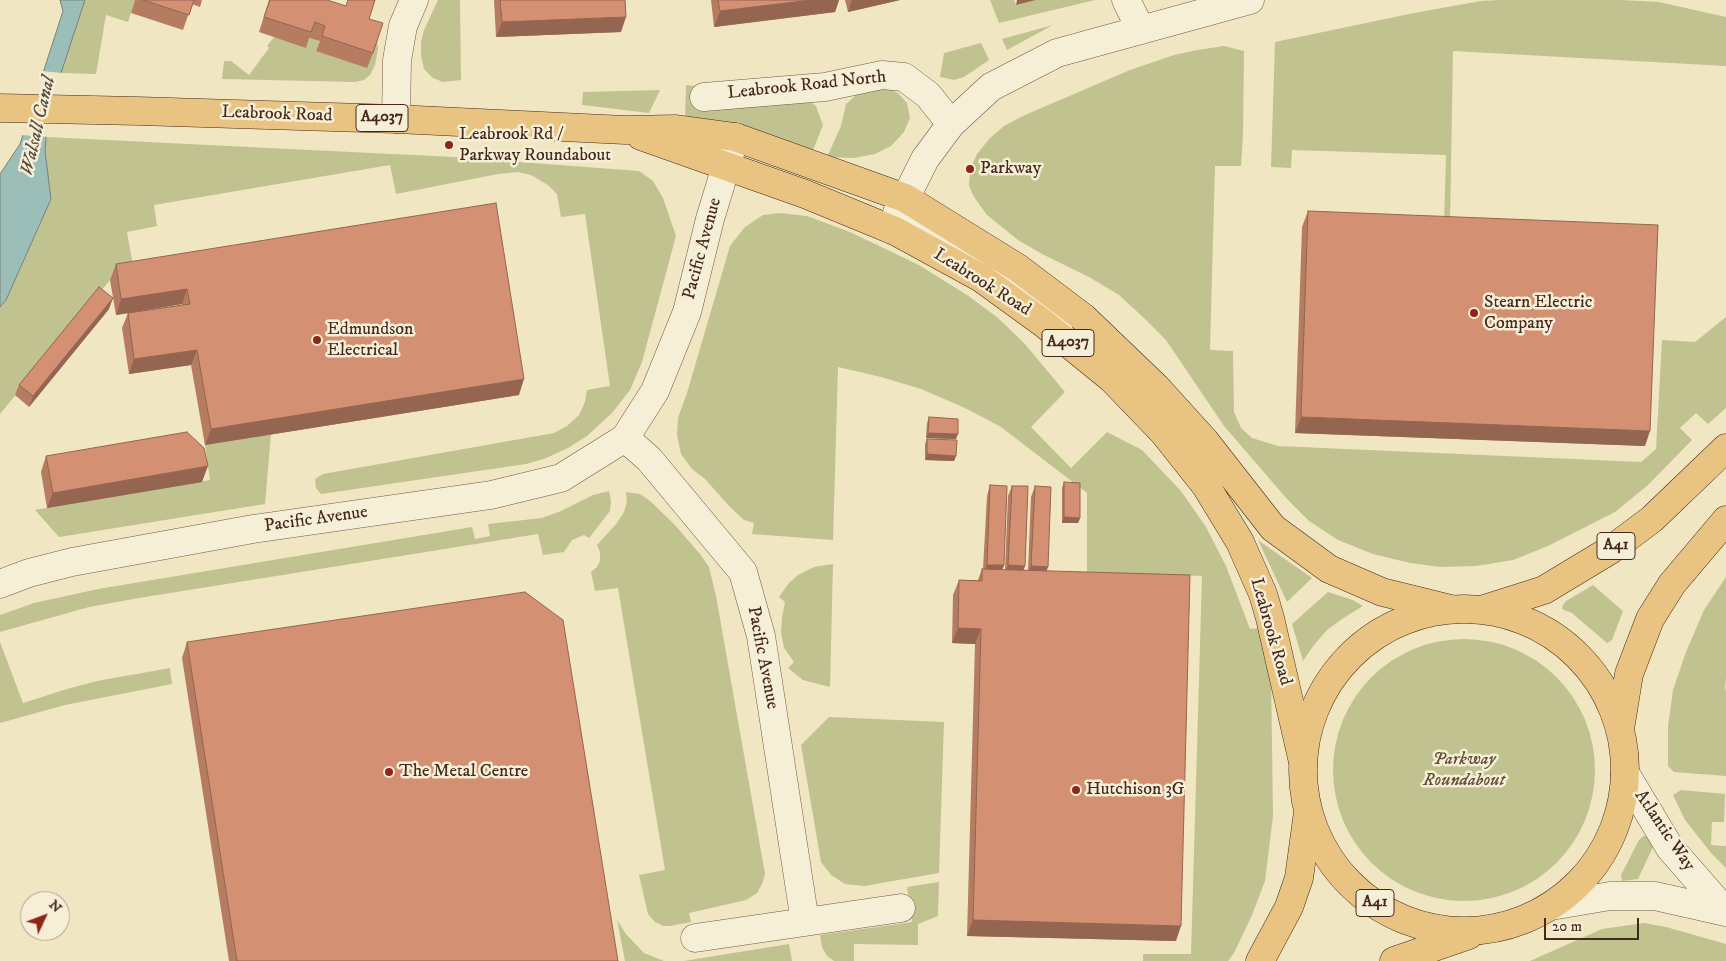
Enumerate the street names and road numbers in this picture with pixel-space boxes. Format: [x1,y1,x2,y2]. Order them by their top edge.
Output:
street label: Leabrook Road North [727,67,887,105]
street label: Leabrook Road [221,102,333,128]
road number: A4037 [356,105,408,132]
street label: Pacific Avenue [679,196,727,302]
street label: Leabrook Road [929,245,1035,321]
road number: A4037 [1042,329,1094,356]
street label: Pacific Avenue [263,502,369,538]
road number: A41 [1597,532,1635,560]
street label: Leabrook Road [1244,576,1296,688]
street label: Pacific Avenue [741,605,783,711]
street label: Atlantic Way [1629,786,1699,876]
road number: A41 [1356,890,1394,916]

